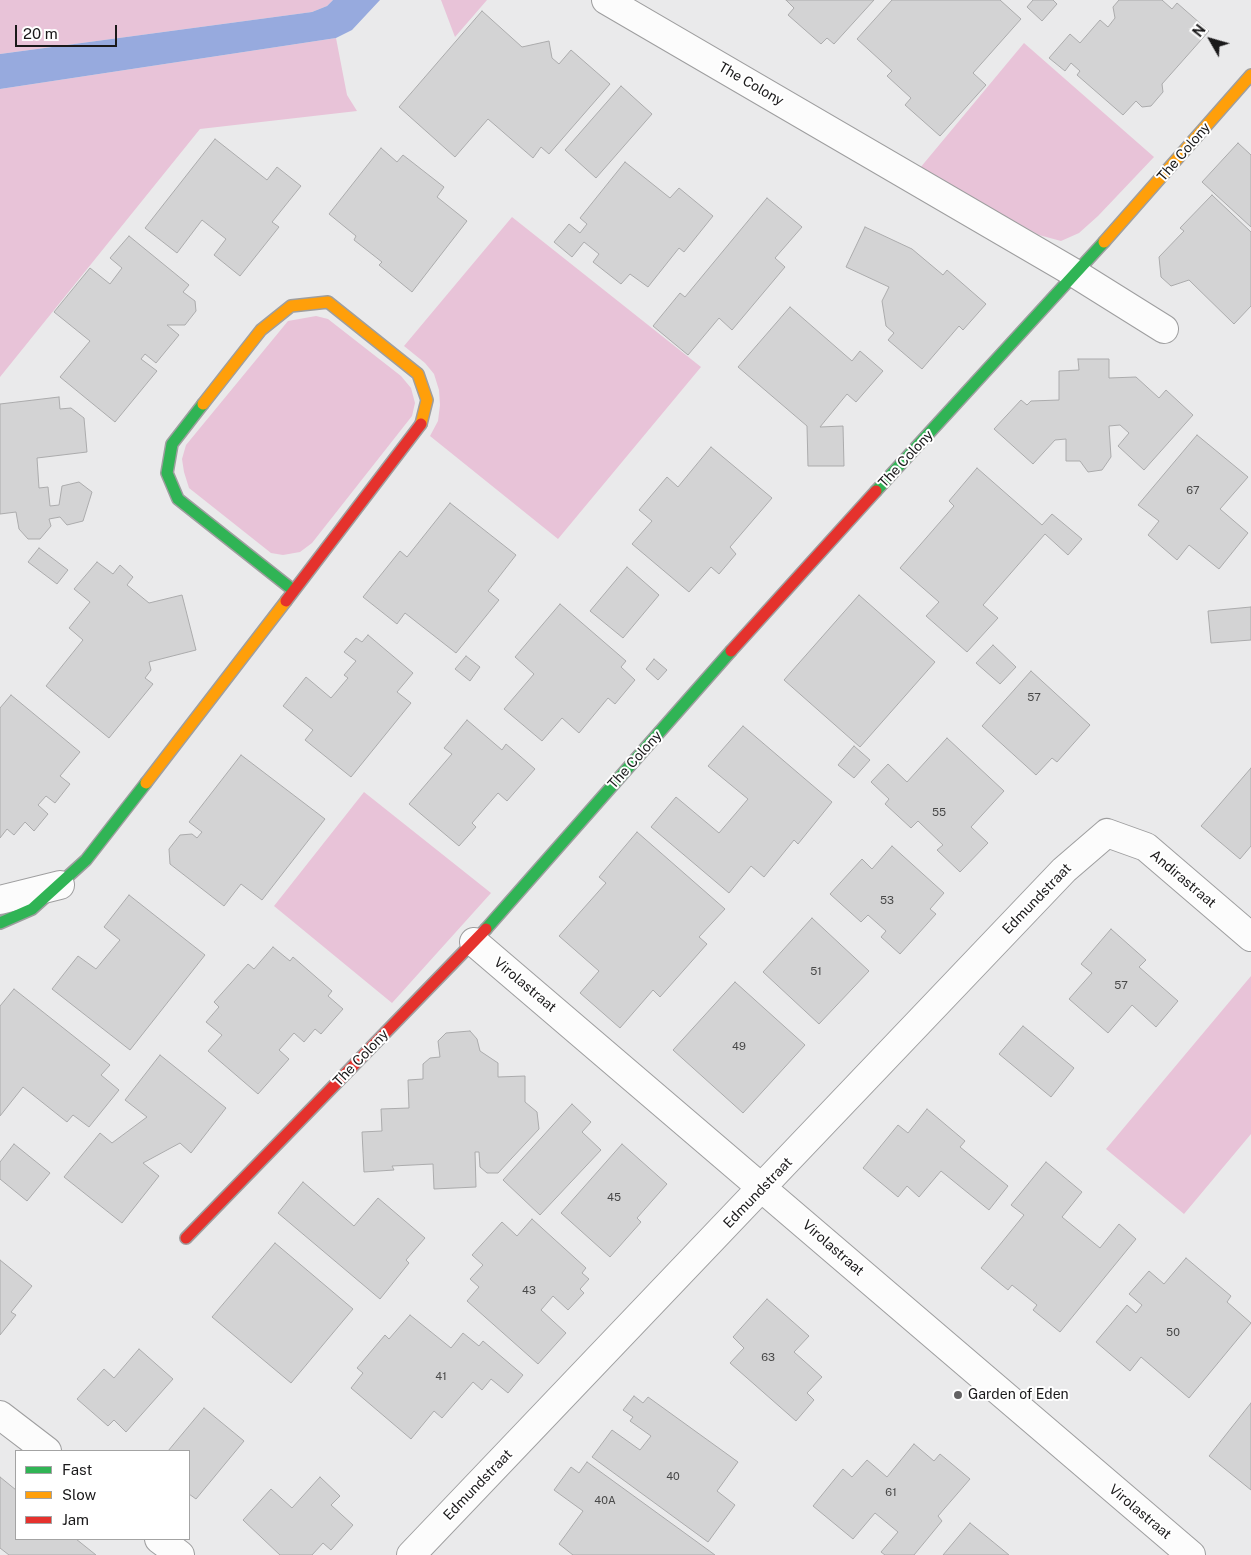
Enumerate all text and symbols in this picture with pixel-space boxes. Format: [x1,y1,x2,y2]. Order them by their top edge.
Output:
scale bar [18,15,120,47]
north arrow [1186,15,1236,65]
text: N [1189,22,1209,40]
text: 20 m [23,25,58,42]
street label: The Colony [715,59,787,109]
street label: The Colony [1154,119,1214,185]
street label: The Colony [875,427,937,491]
house number: 67 [1186,484,1200,498]
house number: 57 [1027,691,1041,705]
street label: The Colony [605,727,665,793]
house number: 55 [932,806,946,820]
street label: Andirastraat [1147,846,1219,912]
street label: Edmundstraat [999,860,1075,938]
house number: 53 [880,894,894,908]
street label: Virolastraat [490,954,560,1016]
house number: 51 [810,965,822,979]
house number: 57 [1114,979,1128,993]
street label: The Colony [330,1026,392,1090]
house number: 49 [732,1040,746,1054]
street label: Edmundstraat [720,1154,796,1232]
house number: 45 [607,1191,621,1205]
street label: Virolastraat [799,1217,867,1279]
house number: 43 [522,1284,536,1298]
house number: 50 [1166,1326,1180,1340]
house number: 63 [761,1351,775,1365]
house number: 41 [435,1370,447,1384]
place label: Garden of Eden [968,1387,1069,1403]
marker: Garden of Eden [952,1389,964,1401]
street label: Edmundstraat [440,1446,516,1524]
legend [15,1450,190,1540]
text: Fast [62,1461,92,1478]
house number: 40 [666,1470,680,1484]
street label: Virolastraat [1105,1481,1175,1543]
text: Slow [62,1486,96,1503]
house number: 61 [885,1486,897,1500]
house number: 40A [594,1494,616,1508]
text: Jam [62,1511,89,1528]

